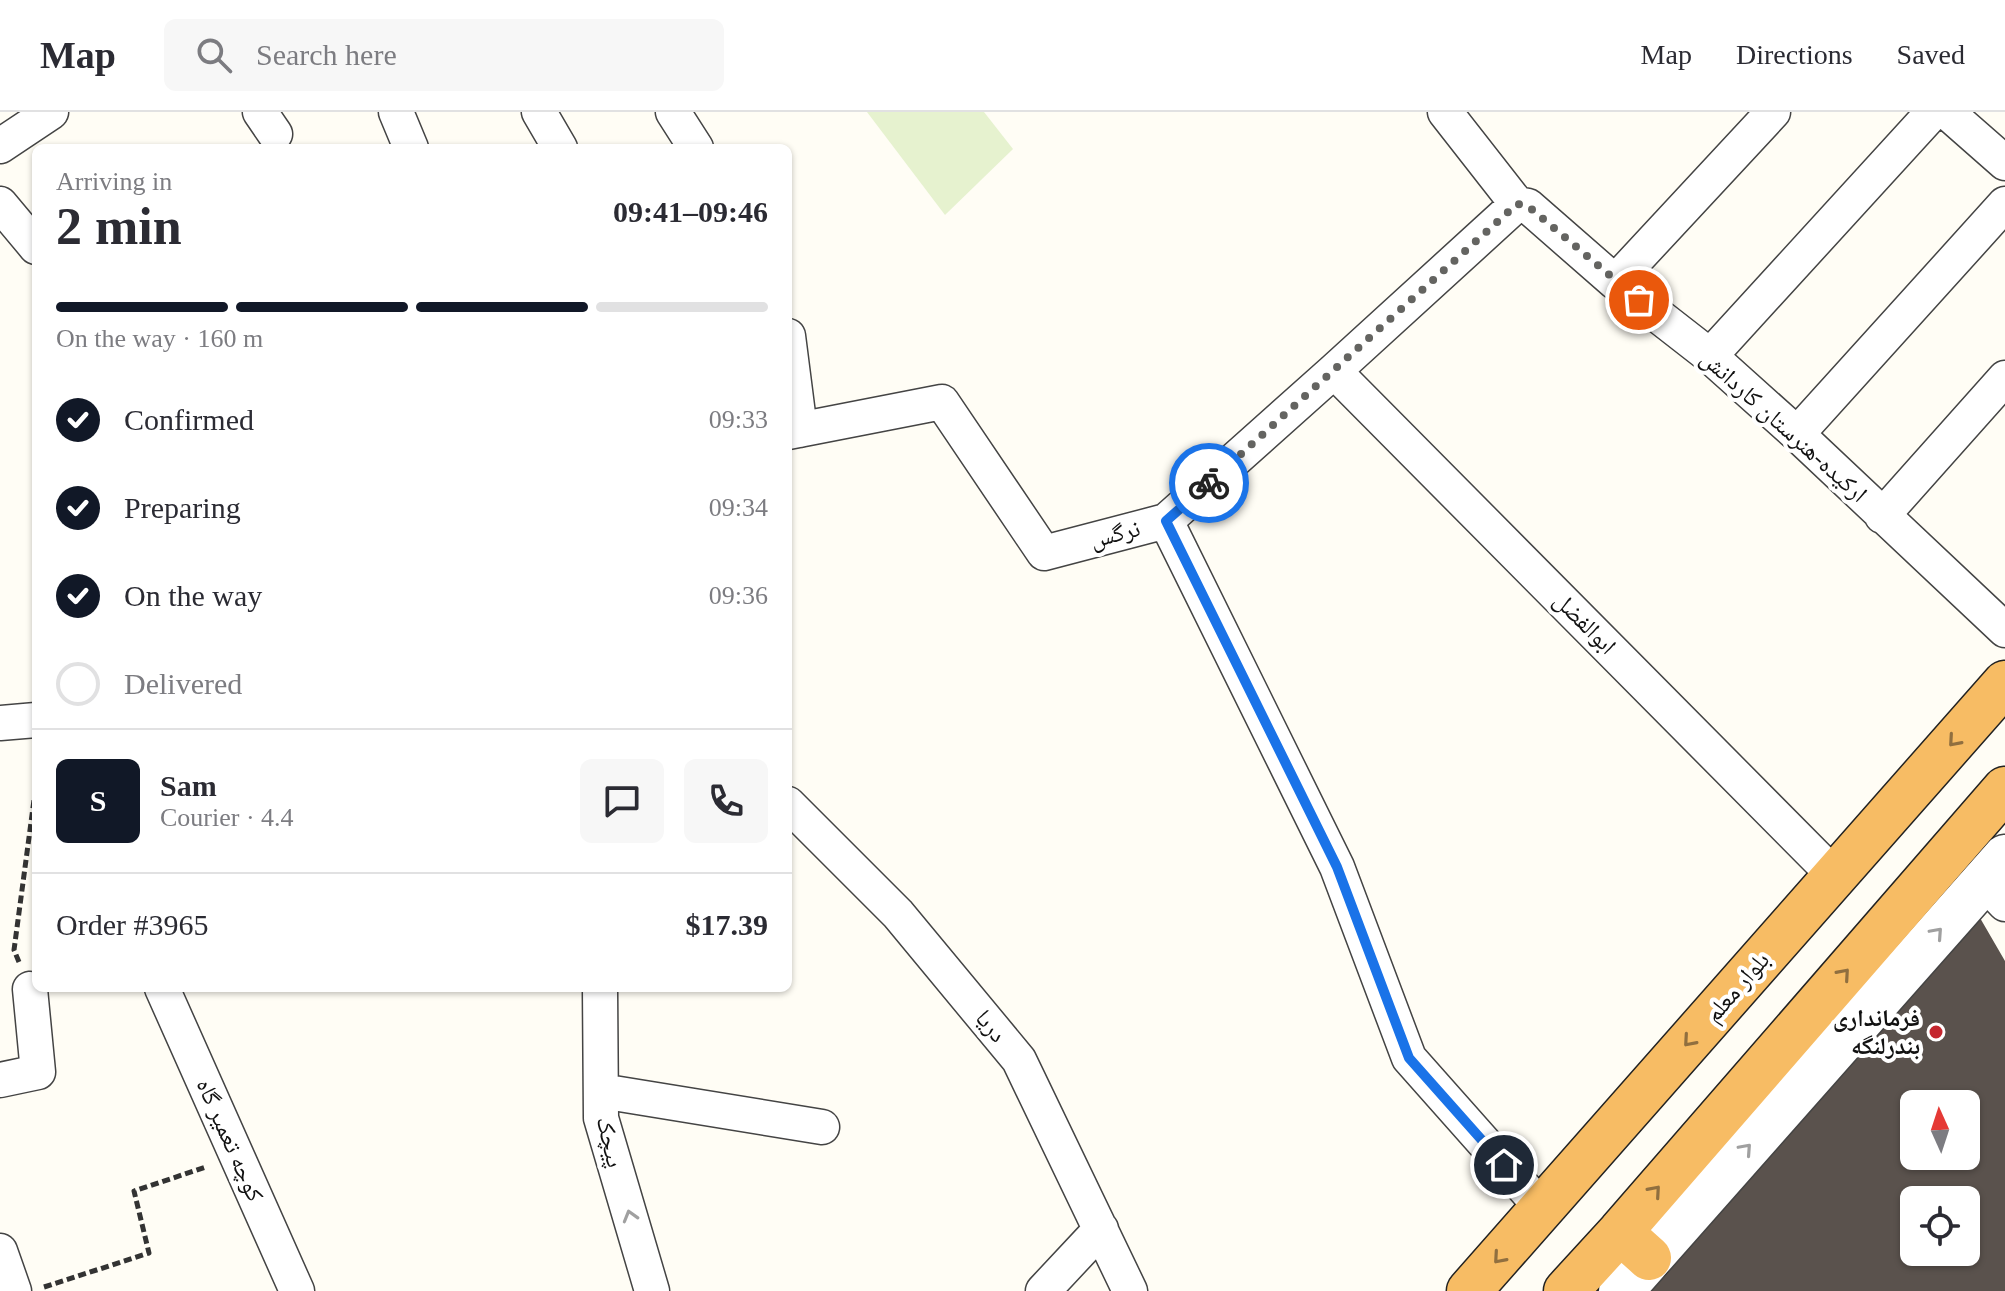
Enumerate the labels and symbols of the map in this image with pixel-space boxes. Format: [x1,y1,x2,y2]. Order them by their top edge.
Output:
pin [1605,266,1673,334]
street label: ارکیده-هنرستان کاردانش [1695,345,1872,508]
courier [1169,443,1249,523]
street label: نرگس [1087,515,1143,554]
street label: ابوالفضل [1548,587,1621,660]
one-way arrow [1949,732,1963,747]
one-way arrow [1928,928,1942,943]
street label: بلوار معلم [1700,947,1777,1029]
one-way arrow [1834,968,1849,983]
street label: دریا [970,1005,1012,1047]
place label: فرمانداری بندرلنگه [1833,1005,1920,1060]
marker: فرمانداری بندرلنگه [1927,1023,1945,1041]
one-way arrow [1684,1032,1699,1047]
street label: کوچه تعمیر گاه [191,1075,269,1206]
north arrow [1900,1090,1980,1170]
street label: پیچک [590,1114,628,1170]
pin [1470,1131,1538,1199]
one-way arrow [1737,1143,1751,1158]
one-way arrow [1645,1186,1660,1201]
one-way arrow [623,1210,639,1224]
one-way arrow [1494,1248,1509,1263]

